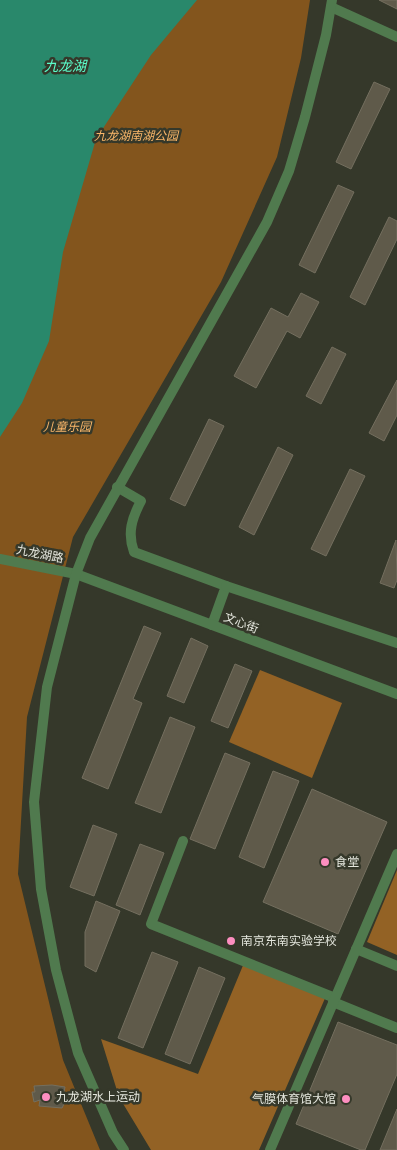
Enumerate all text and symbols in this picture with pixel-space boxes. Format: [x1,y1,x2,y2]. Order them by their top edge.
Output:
water label: 九龙湖 [44,58,88,75]
park label: 九龙湖南湖公园 [94,129,180,143]
park label: 儿童乐园 [43,420,93,434]
street label: 九龙湖路 [15,543,65,565]
street label: 文心街 [222,610,260,636]
place label: 食堂 [335,855,359,869]
marker: 食堂 [319,856,331,868]
place label: 南京东南实验学校 [241,934,337,948]
marker: 南京东南实验学校 [225,935,237,947]
place label: 九龙湖水上运动 [56,1090,140,1104]
marker: 九龙湖水上运动 [40,1091,52,1103]
place label: 气膜体育馆大馆 [252,1092,336,1106]
marker: 气膜体育馆大馆 [340,1093,352,1105]

